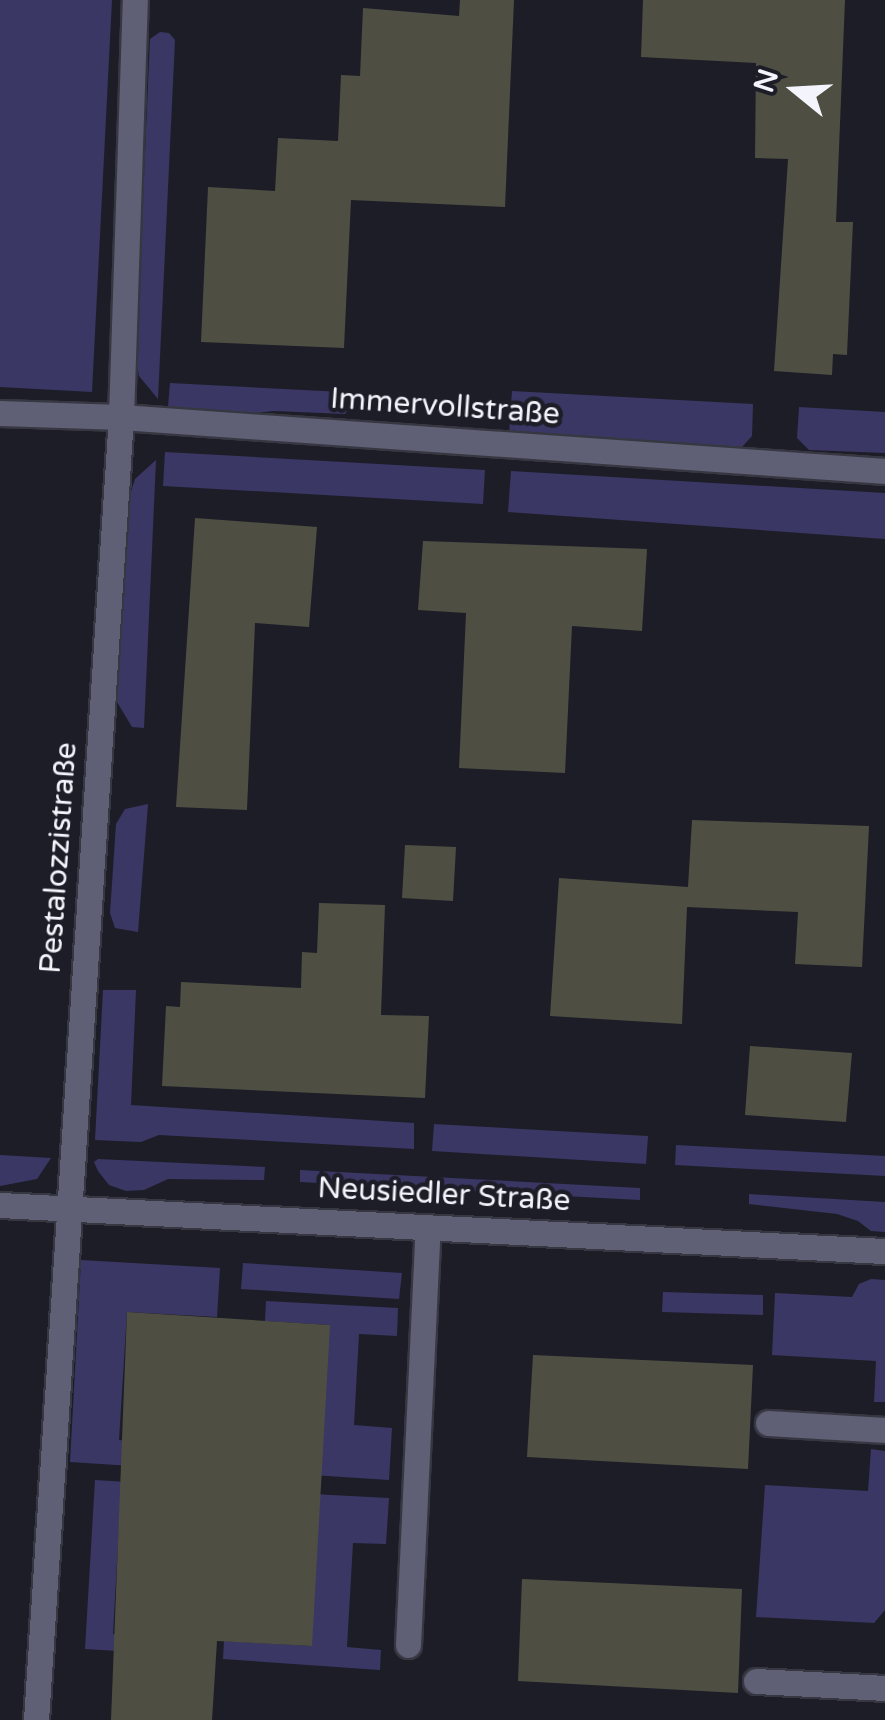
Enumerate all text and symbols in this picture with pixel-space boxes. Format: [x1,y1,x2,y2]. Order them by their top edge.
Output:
north arrow [745,40,845,140]
text: N [747,65,786,97]
street label: Immervollstraße [329,381,561,433]
street label: Pestalozzistraße [33,741,85,975]
street label: Neusiedler Straße [317,1170,571,1220]

